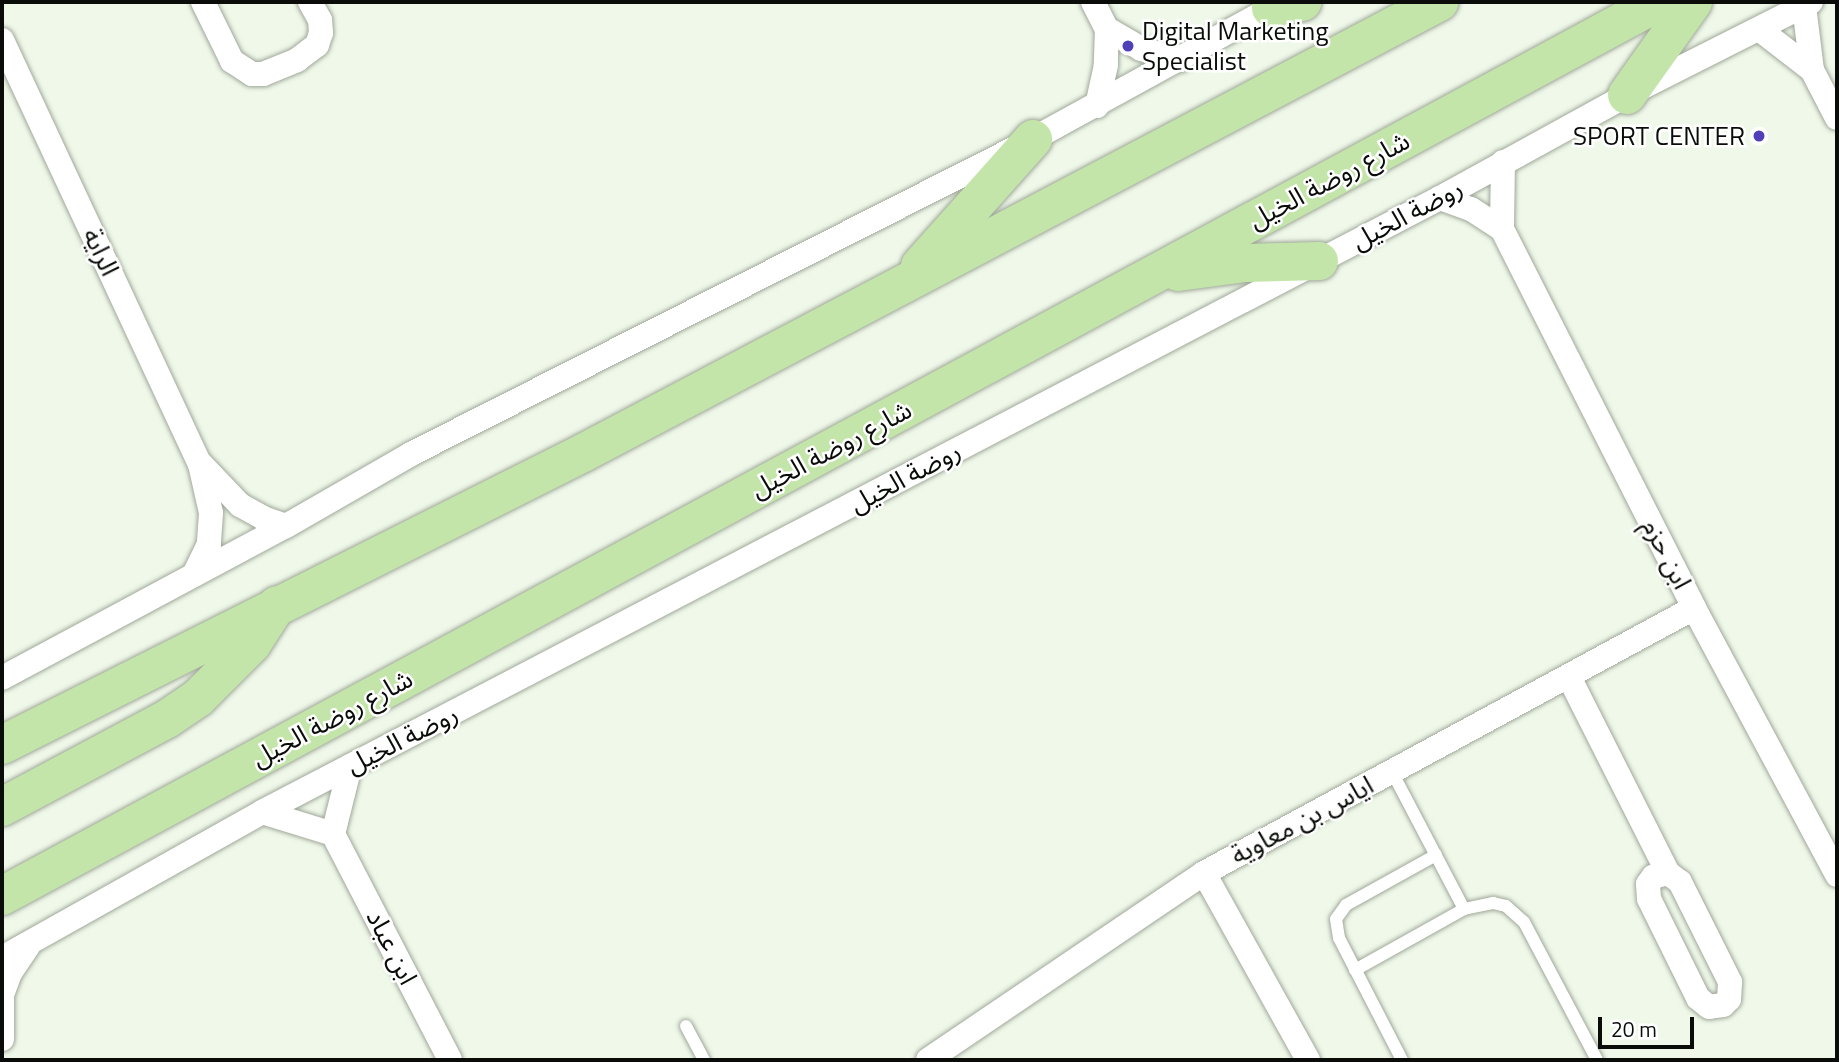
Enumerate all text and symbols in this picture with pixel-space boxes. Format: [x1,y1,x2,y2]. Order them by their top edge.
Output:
place label: Digital Marketing Specialist [1142,15,1329,76]
marker: Digital Marketing Specialist [1120,38,1136,54]
place label: SPORT CENTER [1573,120,1745,152]
street label: شارع روضة الخيل [1243,125,1415,235]
marker: SPORT CENTER [1751,128,1767,144]
street label: روضة الخيل [1346,172,1468,256]
street label: الراية [76,223,126,281]
street label: شارع روضة الخيل [745,394,917,504]
street label: روضة الخيل [844,435,966,519]
street label: ابن حزم [1636,513,1698,595]
street label: شارع روضة الخيل [246,663,418,773]
street label: روضة الخيل [341,698,463,780]
street label: اياس بن معاوية [1225,769,1379,871]
street label: ابن عباد [360,904,424,990]
scale bar [1601,1002,1697,1046]
text: 20 m [1611,1013,1657,1045]

